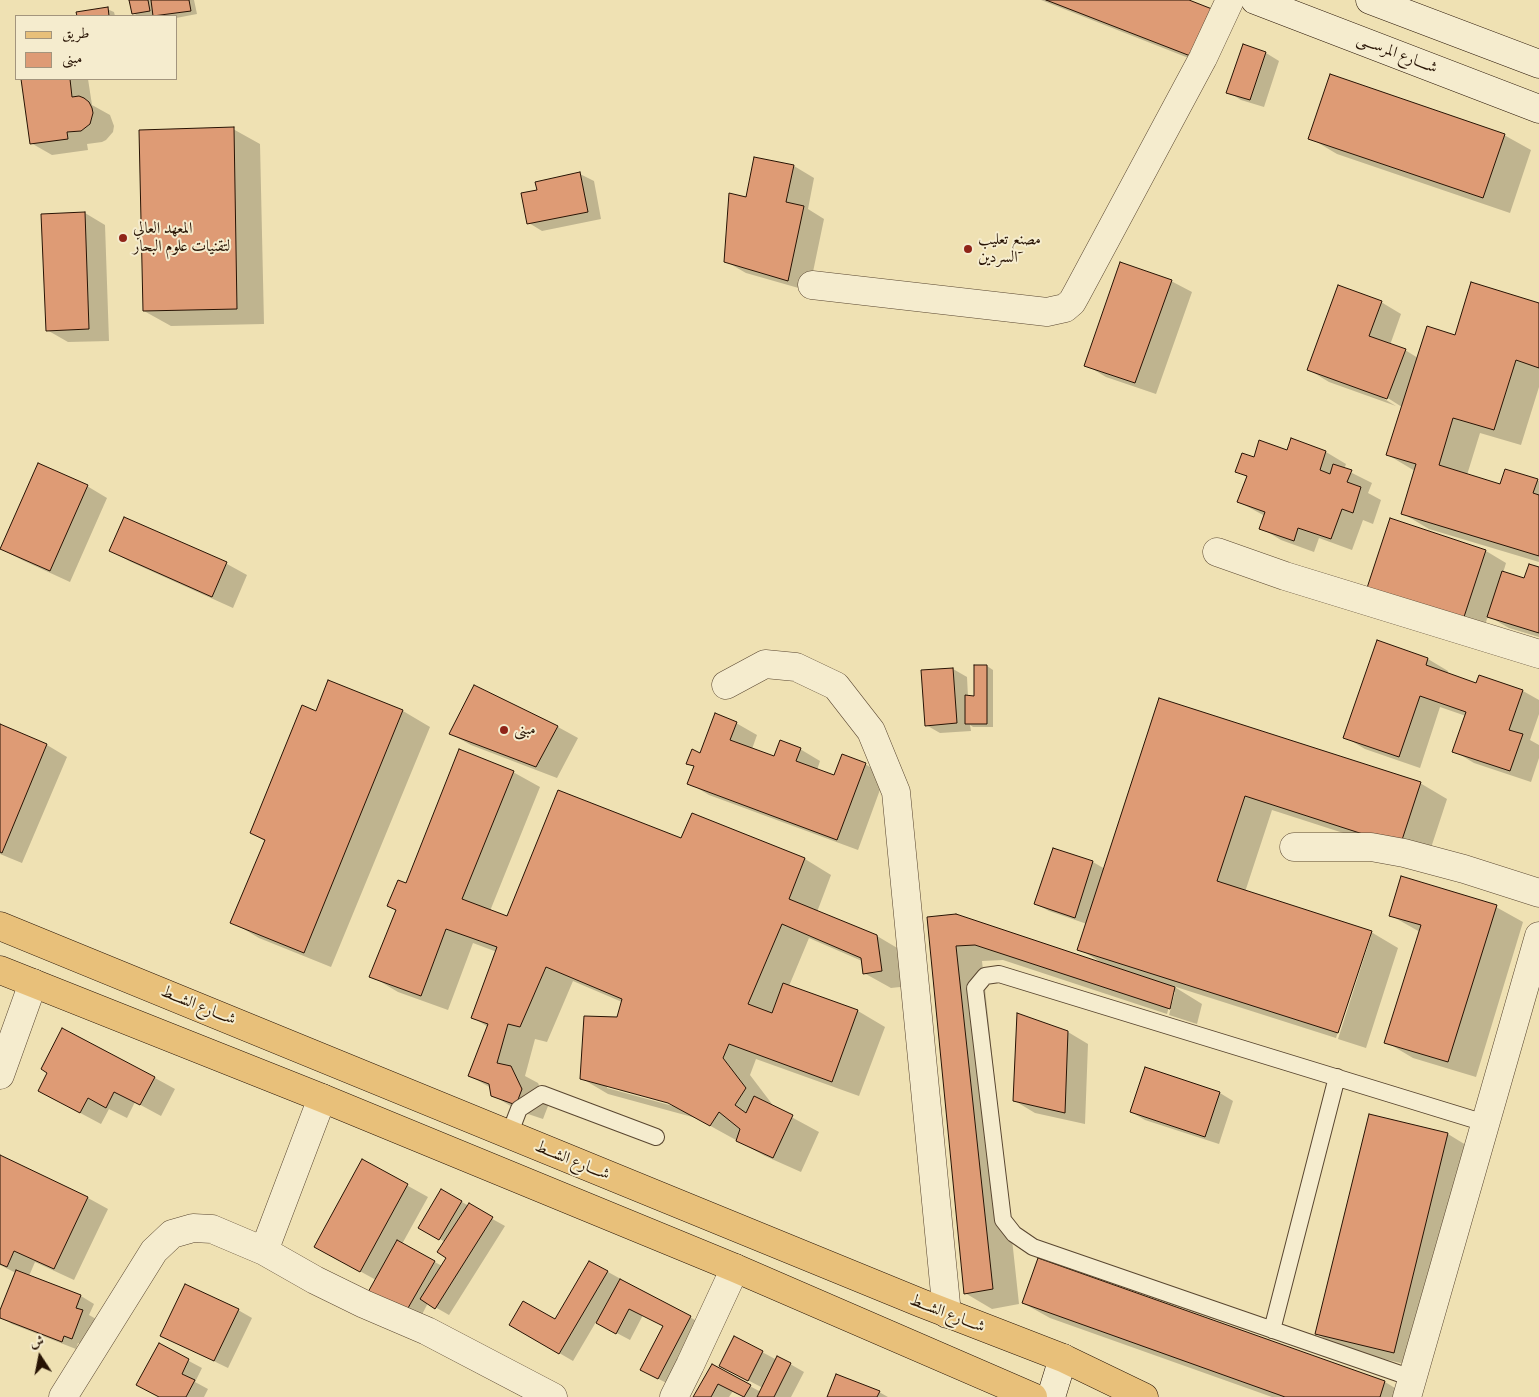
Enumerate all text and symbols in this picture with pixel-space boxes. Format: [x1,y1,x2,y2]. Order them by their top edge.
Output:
legend [15,15,178,80]
text: طريق [62,24,89,42]
street label: شــــارع المرســـى [1354,30,1440,78]
text: مبنى [62,49,82,67]
place label: المعهد العالي لتقنيات علوم البحار [133,219,230,257]
place label: مصنع تعليب السردين [978,230,1041,268]
marker: المعهد العالي لتقنيات علوم البحار [117,232,129,244]
marker: مصنع تعليب السردين [962,243,974,255]
place label: مبنى [514,720,536,740]
marker: مبنى [498,724,510,736]
street label: شــــارع الشـــط [158,982,238,1030]
street label: شــــارع الشـــط [532,1137,612,1185]
street label: شــــارع الشـــط [907,1291,987,1337]
north arrow [15,1332,65,1382]
text: ش [29,1332,45,1351]

